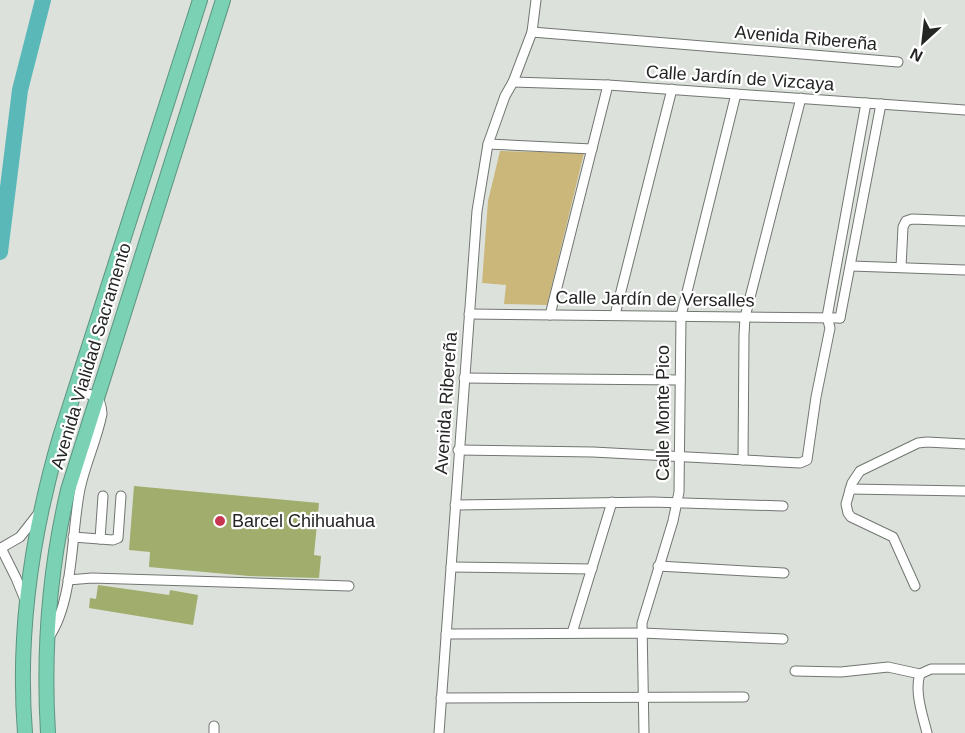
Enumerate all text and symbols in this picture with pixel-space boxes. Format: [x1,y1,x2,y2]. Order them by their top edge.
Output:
north arrow [893,12,953,72]
street label: Avenida Ribereña [734,22,879,54]
text: N [907,45,925,65]
street label: Calle Jardín de Vizcaya [645,61,836,95]
street label: Avenida Vialidad Sacramento [47,240,135,472]
street label: Calle Jardín de Versalles [555,287,755,311]
street label: Avenida Ribereña [431,330,461,475]
street label: Calle Monte Pico [653,345,673,481]
place label: Barcel Chihuahua [232,511,376,531]
marker: Barcel Chihuahua [213,514,227,528]

